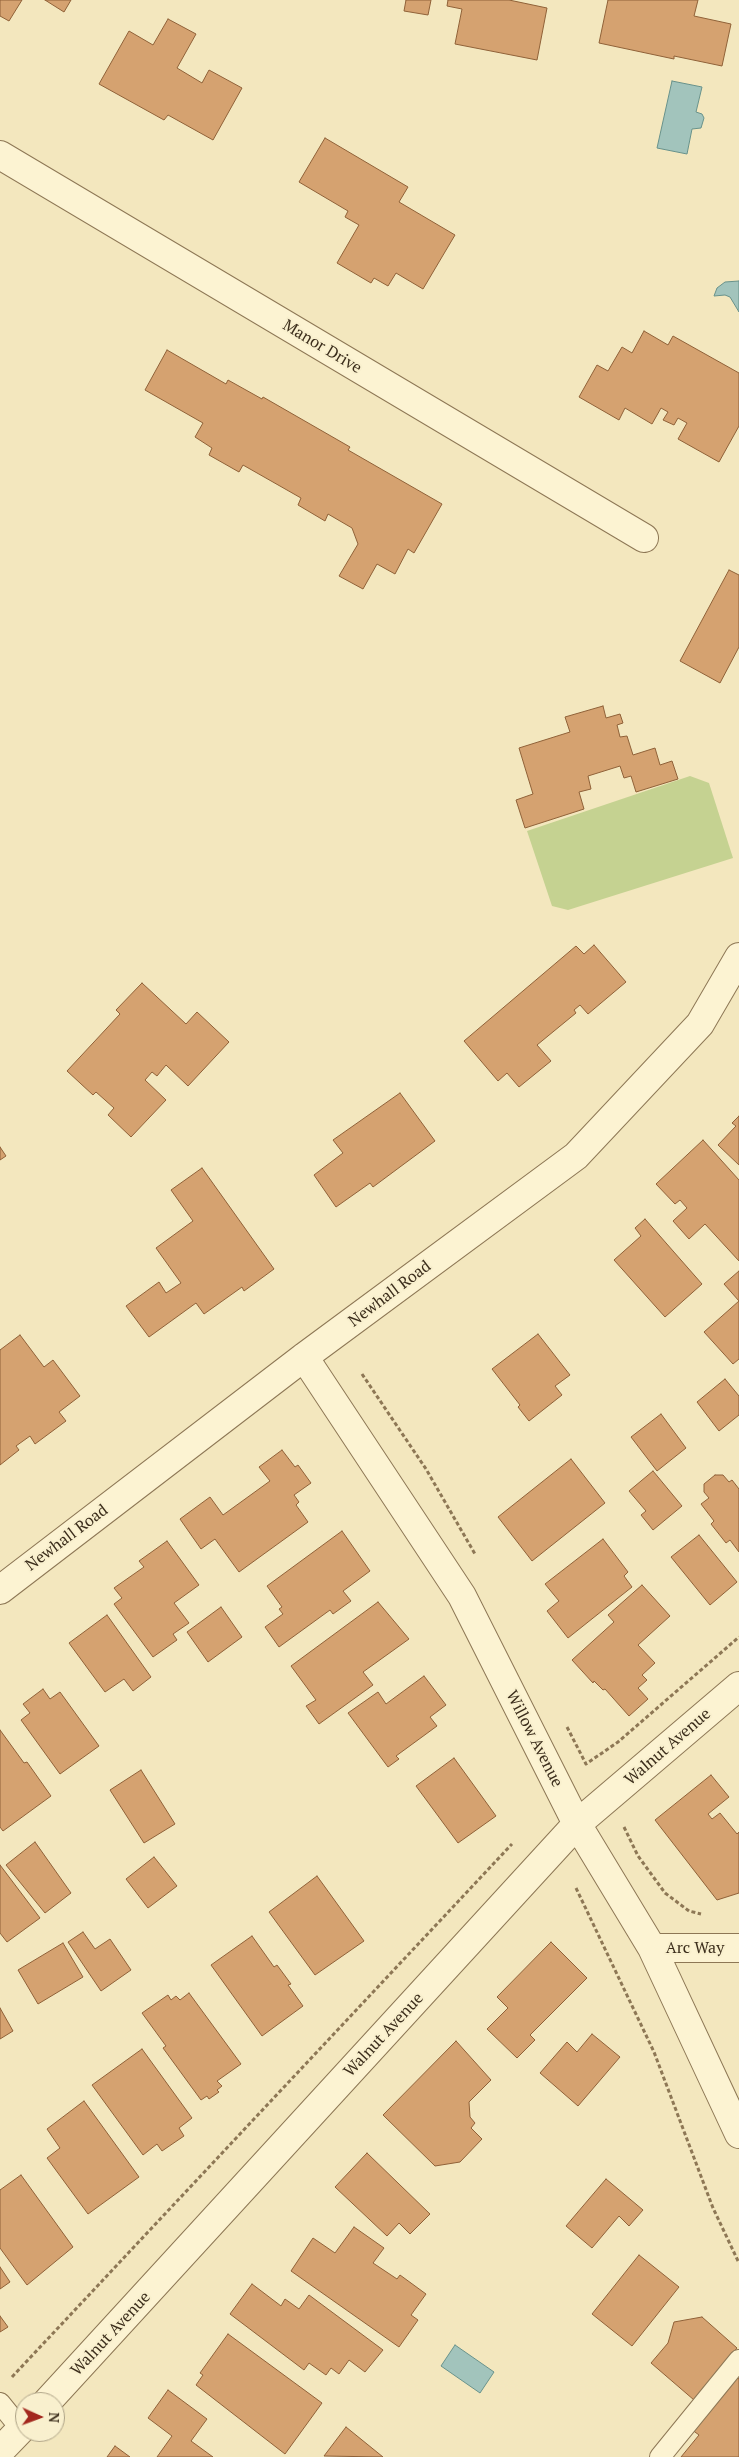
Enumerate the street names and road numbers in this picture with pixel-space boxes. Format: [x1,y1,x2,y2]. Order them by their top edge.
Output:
street label: Manor Drive [279,316,365,378]
street label: Newhall Road [345,1257,435,1331]
street label: Newhall Road [22,1501,112,1575]
street label: Willow Avenue [501,1687,567,1791]
street label: Walnut Avenue [621,1704,715,1790]
street label: Arc Way [666,1938,724,1958]
street label: Walnut Avenue [340,1989,428,2081]
street label: Walnut Avenue [67,2288,155,2380]

